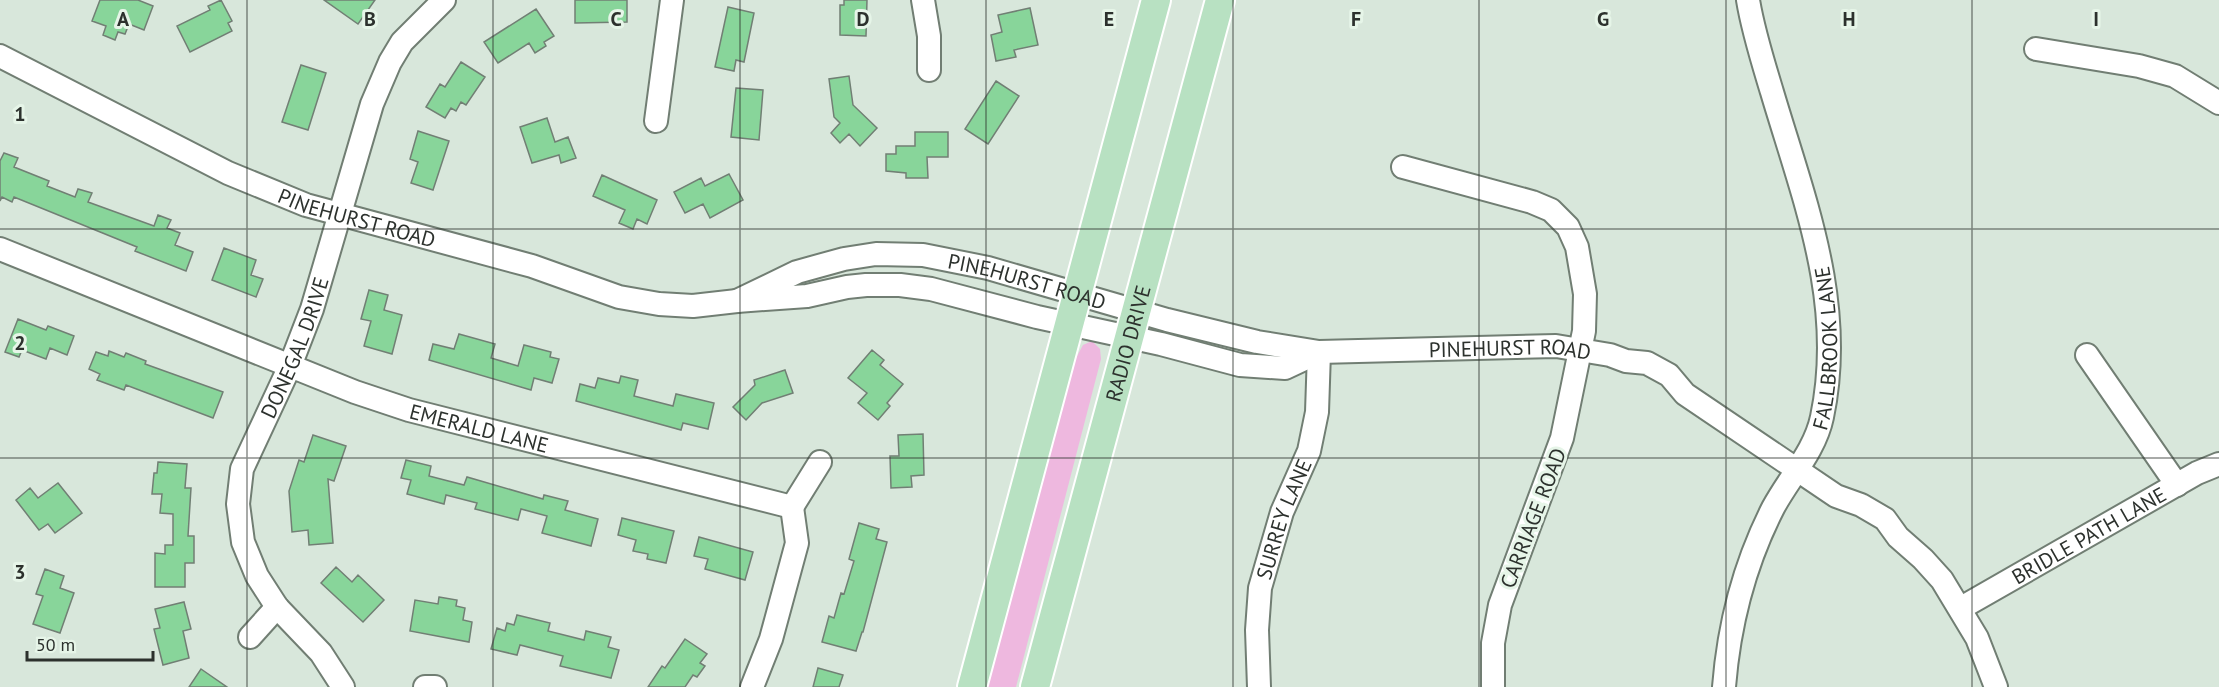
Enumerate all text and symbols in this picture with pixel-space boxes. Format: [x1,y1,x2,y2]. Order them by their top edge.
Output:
text: A [117,6,130,32]
text: B [364,6,376,32]
text: C [610,6,622,32]
text: D [857,6,870,32]
text: E [1104,6,1114,32]
text: F [1351,6,1361,32]
text: G [1597,6,1609,32]
text: H [1842,6,1856,32]
text: I [2093,6,2099,32]
text: 1 [14,101,26,127]
street label: PINEHURST ROAD [274,182,439,253]
street label: PINEHURST ROAD [946,247,1109,315]
street label: FALLBROOK LANE [1806,264,1843,433]
street label: DONEGAL DRIVE [254,274,334,422]
street label: RADIO DRIVE [1099,282,1156,405]
text: 2 [14,330,26,356]
street label: PINEHURST ROAD [1428,332,1593,365]
street label: EMERALD LANE [407,397,551,458]
street label: CARRIAGE ROAD [1494,444,1572,592]
street label: SURREY LANE [1250,454,1317,583]
street label: BRIDLE PATH LANE [2006,480,2171,590]
text: 3 [14,559,26,585]
scale bar [27,624,153,662]
text: 50 m [36,633,75,656]

